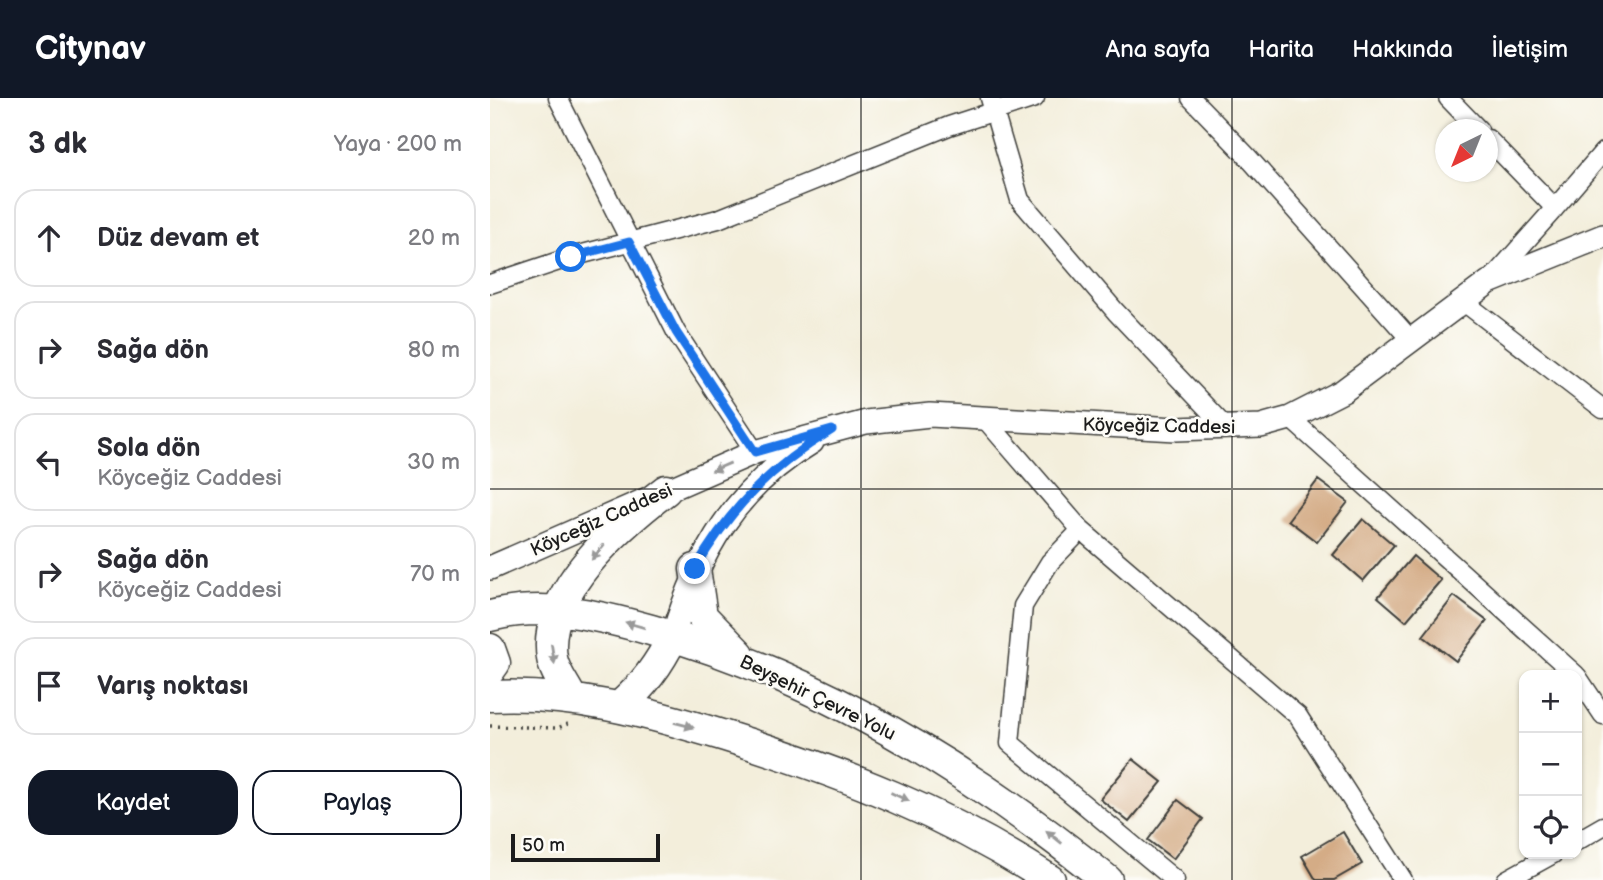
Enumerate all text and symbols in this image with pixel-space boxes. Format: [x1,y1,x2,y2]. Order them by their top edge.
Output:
text: Citynav [35,29,146,69]
text: Ana sayfa [1106,35,1210,64]
text: Harita [1248,35,1314,64]
text: Hakkında [1352,35,1453,64]
text: İletişim [1491,35,1568,64]
north arrow [1435,119,1498,182]
text: 3 dk [28,126,87,162]
text: Yaya · 200 m [334,130,462,158]
icon: ahead [30,219,68,257]
text: Düz devam et [97,223,259,254]
text: 20 m [408,224,460,252]
route start [555,241,586,272]
icon: right [30,331,68,369]
text: Sağa dön [97,335,209,366]
text: 80 m [408,336,460,364]
street label: Köyceğiz Caddesi [1082,414,1236,439]
text: Sola dön [97,433,201,464]
icon: left [30,443,68,481]
text: 30 m [407,448,460,476]
one-way arrow [711,461,731,473]
text: Köyceğiz Caddesi [97,464,282,492]
street label: Köyceğiz Caddesi [527,479,676,562]
one-way arrow [590,543,605,561]
text: Sağa dön [97,545,209,576]
route end [679,553,710,584]
icon: right [30,555,68,593]
text: 70 m [410,560,460,588]
text: Köyceğiz Caddesi [97,576,282,604]
one-way arrow [624,620,645,630]
one-way arrow [548,643,559,665]
street label: Beyşehir Çevre Yolu [736,651,899,746]
icon: arrive [30,667,68,705]
map controls [1519,670,1582,859]
button: + [1519,670,1582,733]
text: Varış noktası [97,671,248,702]
one-way arrow [674,720,695,730]
button: − [1519,733,1582,796]
button: Kaydet [28,770,238,835]
button: Paylaş [252,770,462,835]
one-way arrow [890,792,910,803]
button: locate [1519,796,1582,859]
one-way arrow [1046,830,1063,845]
scale bar [511,831,660,863]
text: 50 m [522,834,565,857]

